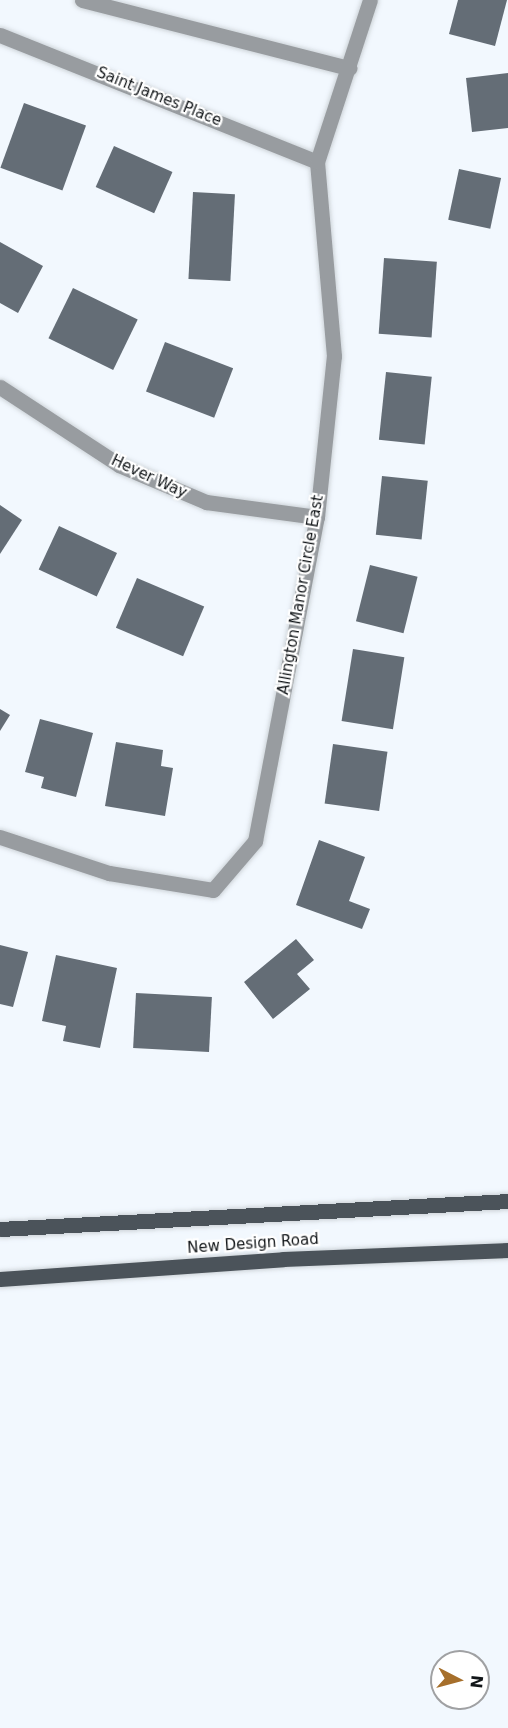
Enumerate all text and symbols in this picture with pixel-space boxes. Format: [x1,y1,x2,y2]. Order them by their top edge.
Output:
street label: Saint James Place [94,64,224,130]
street label: Hever Way [108,452,190,502]
street label: Allington Manor Circle East [275,494,327,696]
street label: New Design Road [187,1230,319,1258]
north arrow [430,1650,490,1710]
text: N [466,1674,487,1689]

